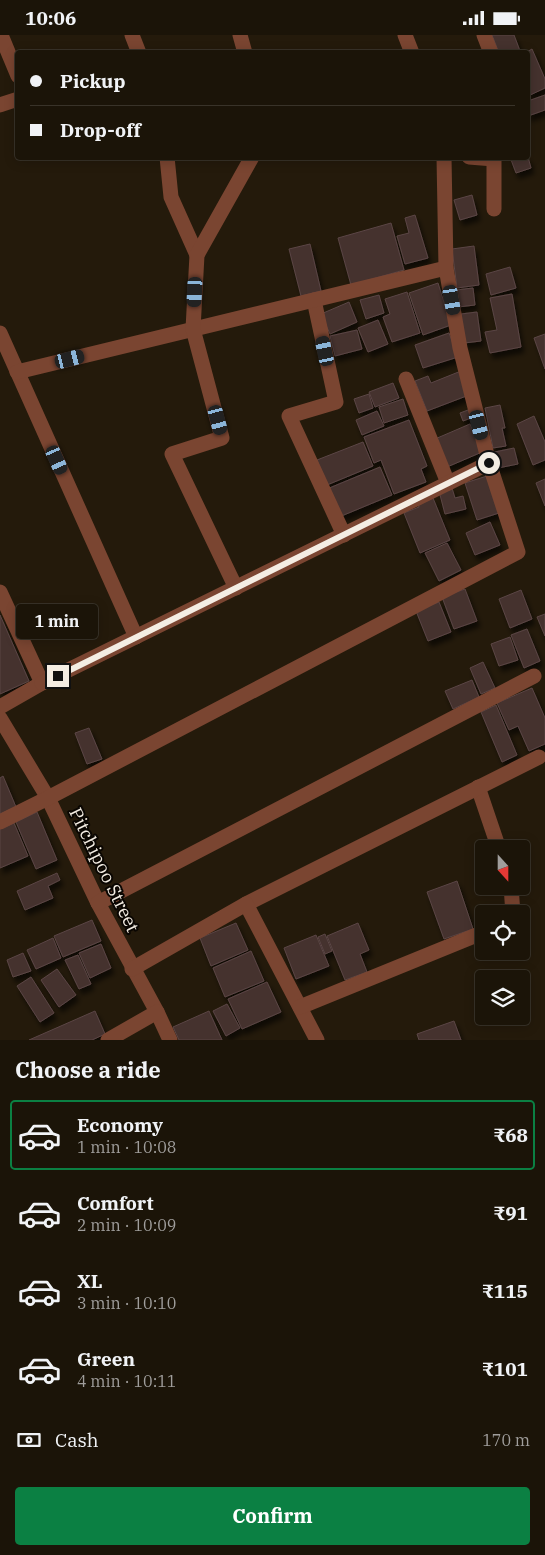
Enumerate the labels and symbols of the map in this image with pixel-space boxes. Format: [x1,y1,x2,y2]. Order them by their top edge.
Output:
car [186,277,203,307]
car [442,284,461,316]
car [314,335,335,367]
car [53,348,86,370]
car [206,404,229,436]
car [468,409,489,441]
car [44,443,69,477]
route start [478,452,500,474]
callout: 1 min [17,603,99,639]
route end [47,665,69,687]
street label: Pitchipoo Street [64,804,145,936]
north arrow [475,840,530,895]

